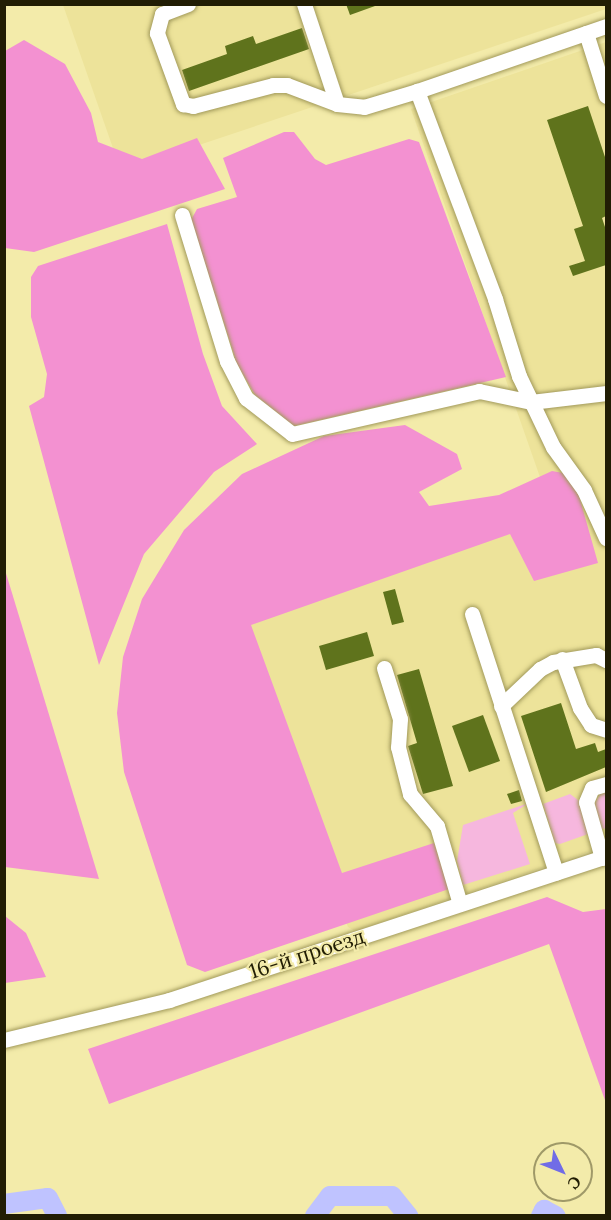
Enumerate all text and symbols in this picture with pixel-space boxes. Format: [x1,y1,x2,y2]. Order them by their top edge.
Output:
street label: 16-й проезд [246,923,368,985]
north arrow [533,1142,593,1202]
text: С [564,1172,586,1194]

